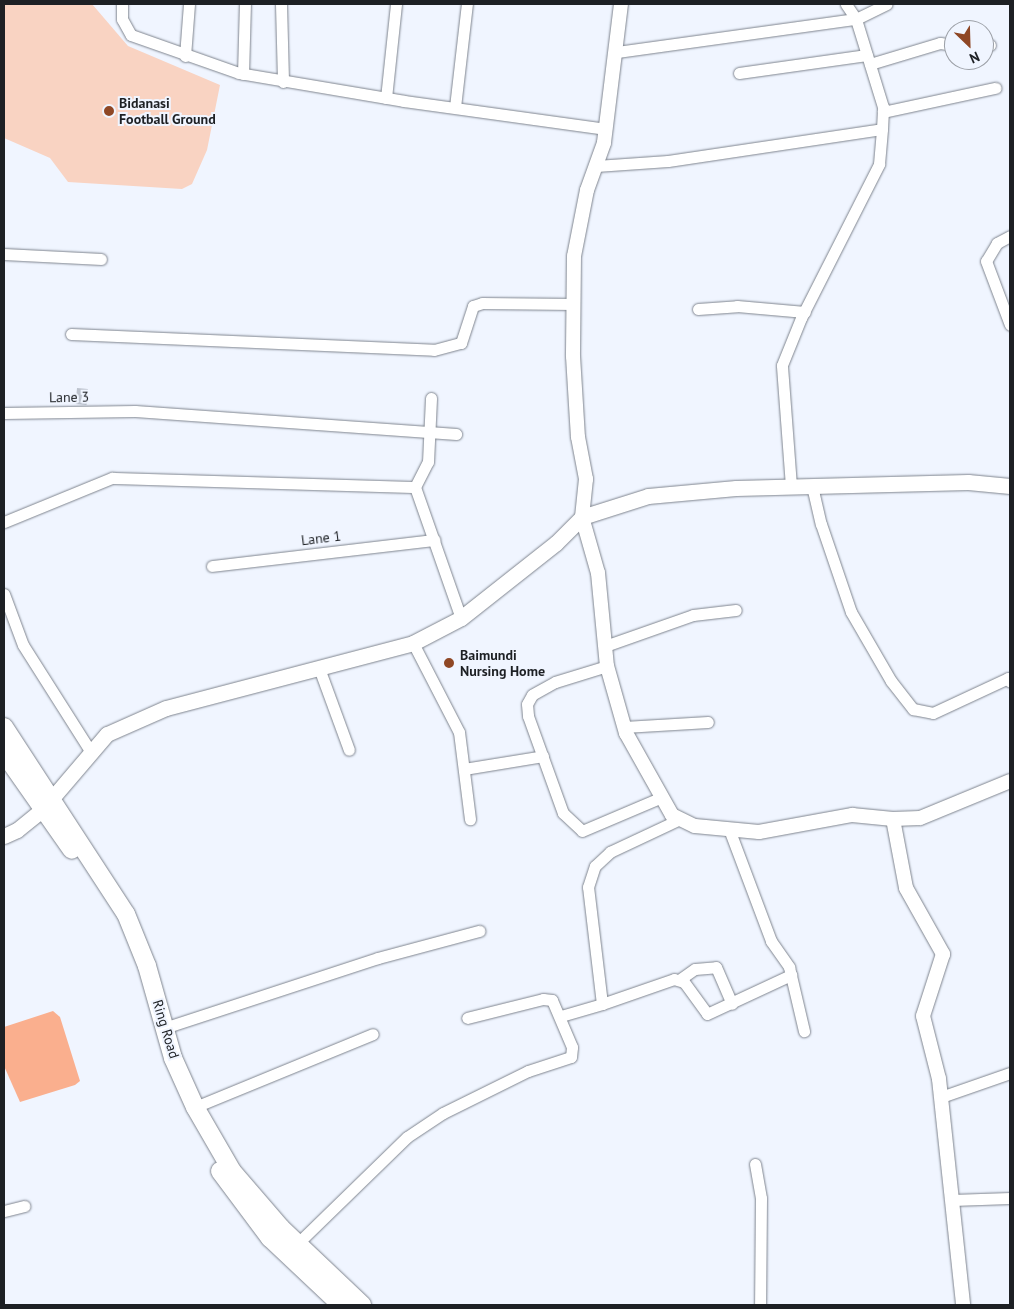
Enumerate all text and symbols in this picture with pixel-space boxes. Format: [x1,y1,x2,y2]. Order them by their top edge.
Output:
north arrow [944,20,994,70]
text: N [967,48,983,68]
place label: Bidanasi Football Ground [119,95,216,128]
marker: Bidanasi Football Ground [103,105,115,117]
street label: Lane 3 [49,388,89,406]
street label: Lane 1 [300,527,342,549]
place label: Baimundi Nursing Home [460,647,545,680]
marker: Baimundi Nursing Home [442,656,456,670]
street label: Ring Road [149,998,183,1060]

